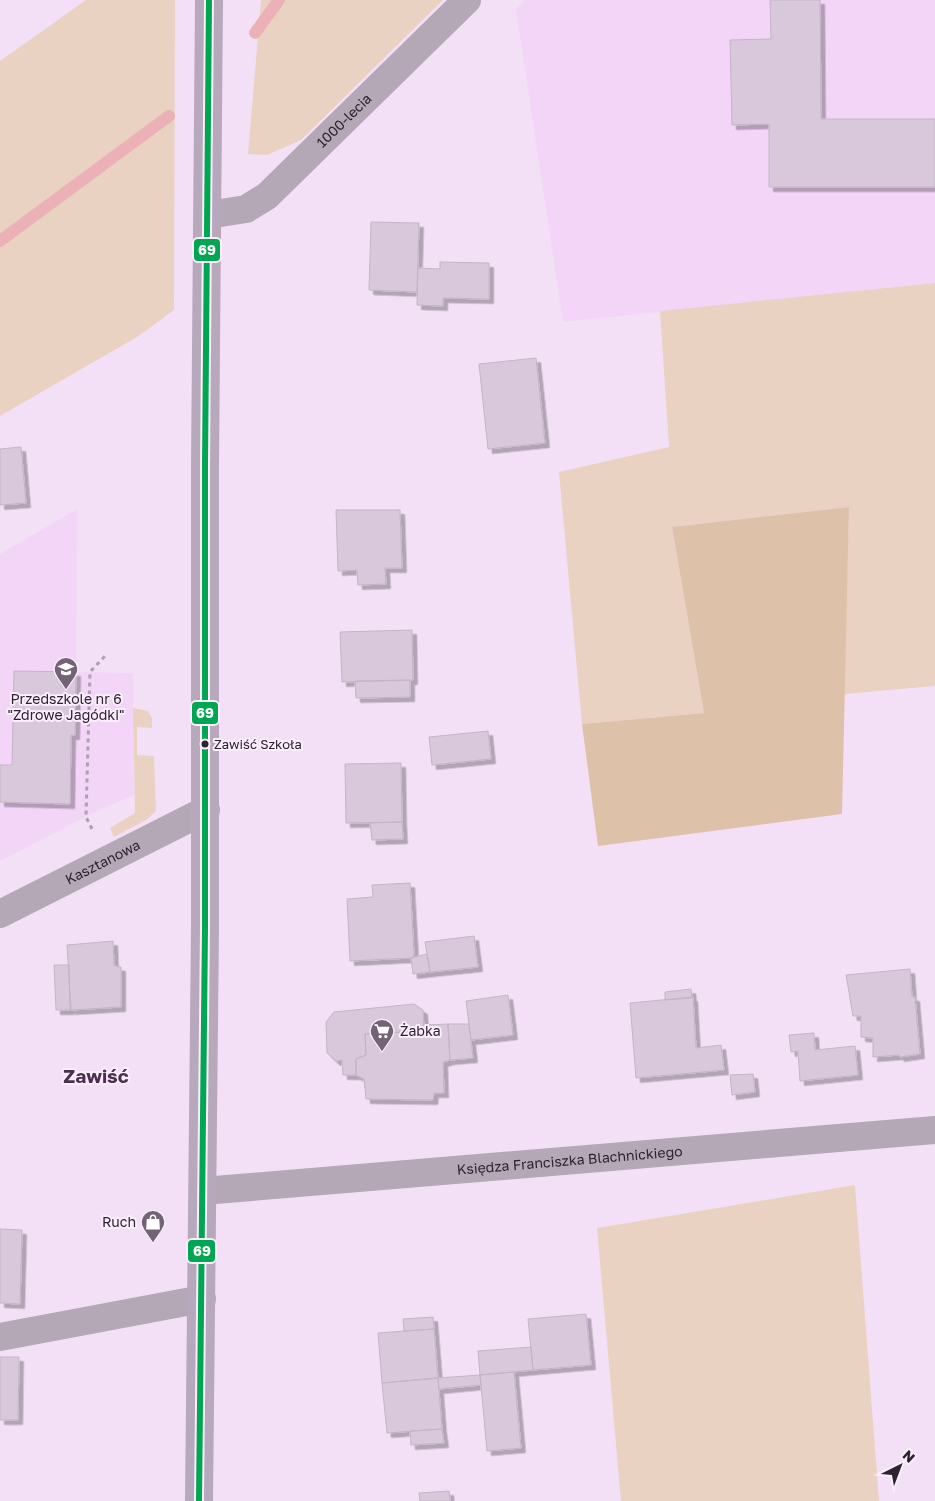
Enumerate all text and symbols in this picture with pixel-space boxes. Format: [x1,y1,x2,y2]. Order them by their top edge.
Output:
street label: 1000-lecia [313,90,375,151]
line badge: 69 [193,238,221,262]
text: 69 [198,241,216,258]
school or university icon: Przedszkole nr 6 "Zdrowe Jagódki" [53,656,79,690]
place label: Przedszkole nr 6 "Zdrowe Jagódki" [7,690,125,723]
line badge: 69 [191,701,219,725]
text: 69 [196,704,214,721]
place label: Zawiść Szkoła [214,736,302,752]
marker: Zawiść Szkoła [200,739,210,749]
street label: Kasztanowa [62,836,143,888]
supermarket icon: Żabka [369,1018,395,1052]
place label: Żabka [400,1022,441,1039]
district label: Zawiść [63,1064,129,1087]
street label: Księdza Franciszka Blachnickiego [456,1142,683,1178]
shop icon: Ruch [140,1209,166,1243]
place label: Ruch [102,1213,136,1230]
line badge: 69 [187,1239,216,1263]
text: 69 [193,1242,211,1259]
north arrow [875,1441,925,1491]
text: N [899,1446,919,1466]

